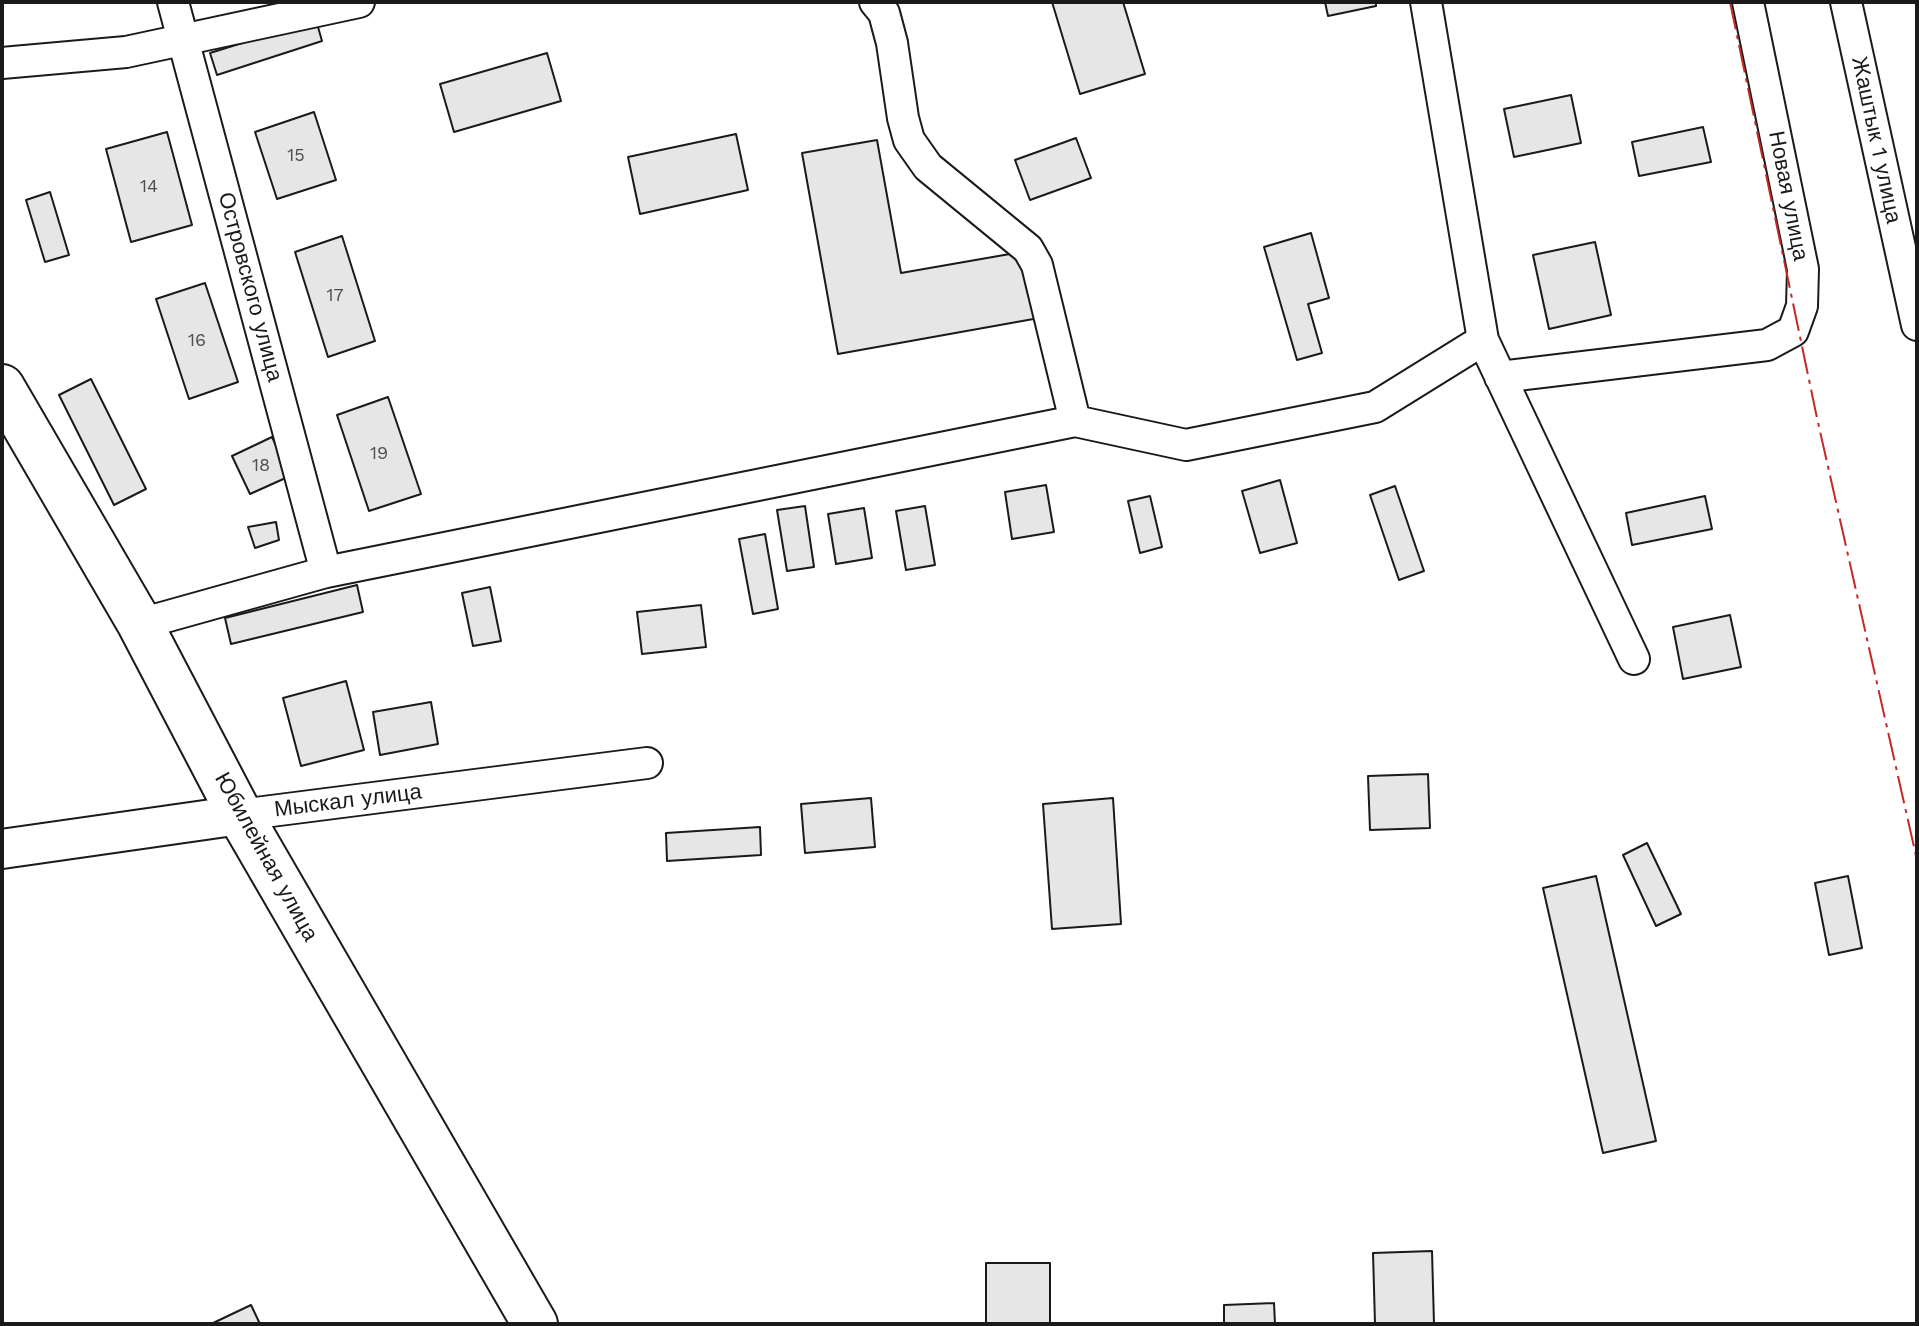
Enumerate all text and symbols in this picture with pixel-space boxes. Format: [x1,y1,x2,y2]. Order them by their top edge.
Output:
street label: Жаштык 1 улица [1845,54,1907,226]
street label: Новая улица [1762,129,1814,263]
house number: 15 [287,145,305,167]
house number: 14 [140,176,158,198]
street label: Островского улица [212,189,288,385]
house number: 17 [326,285,344,307]
house number: 16 [188,330,206,352]
house number: 19 [370,443,388,465]
house number: 18 [252,455,270,477]
street label: Юбилейная улица [209,768,323,946]
street label: Мыскал улица [273,779,423,823]

